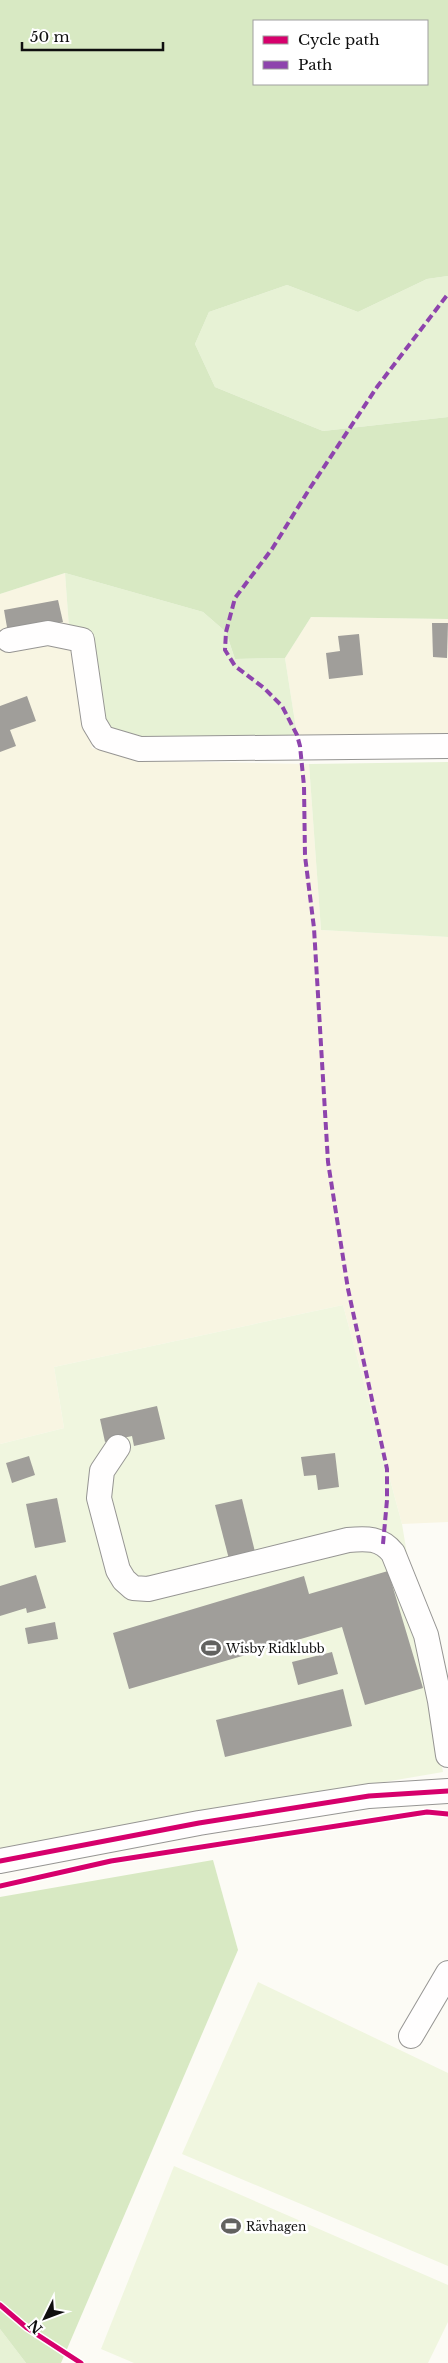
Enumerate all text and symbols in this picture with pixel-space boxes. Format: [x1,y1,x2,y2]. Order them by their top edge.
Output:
scale bar [22,20,164,52]
legend [253,20,428,85]
text: 50 m [30,27,70,46]
text: Cycle path [298,30,380,49]
text: Path [298,55,332,74]
sports icon: Wisby Ridklubb [200,1637,222,1659]
place label: Wisby Ridklubb [225,1641,325,1656]
sports icon: Rävhagen [220,2215,242,2237]
place label: Rävhagen [246,2219,306,2234]
north arrow [20,2293,70,2343]
text: N [24,2316,46,2338]

